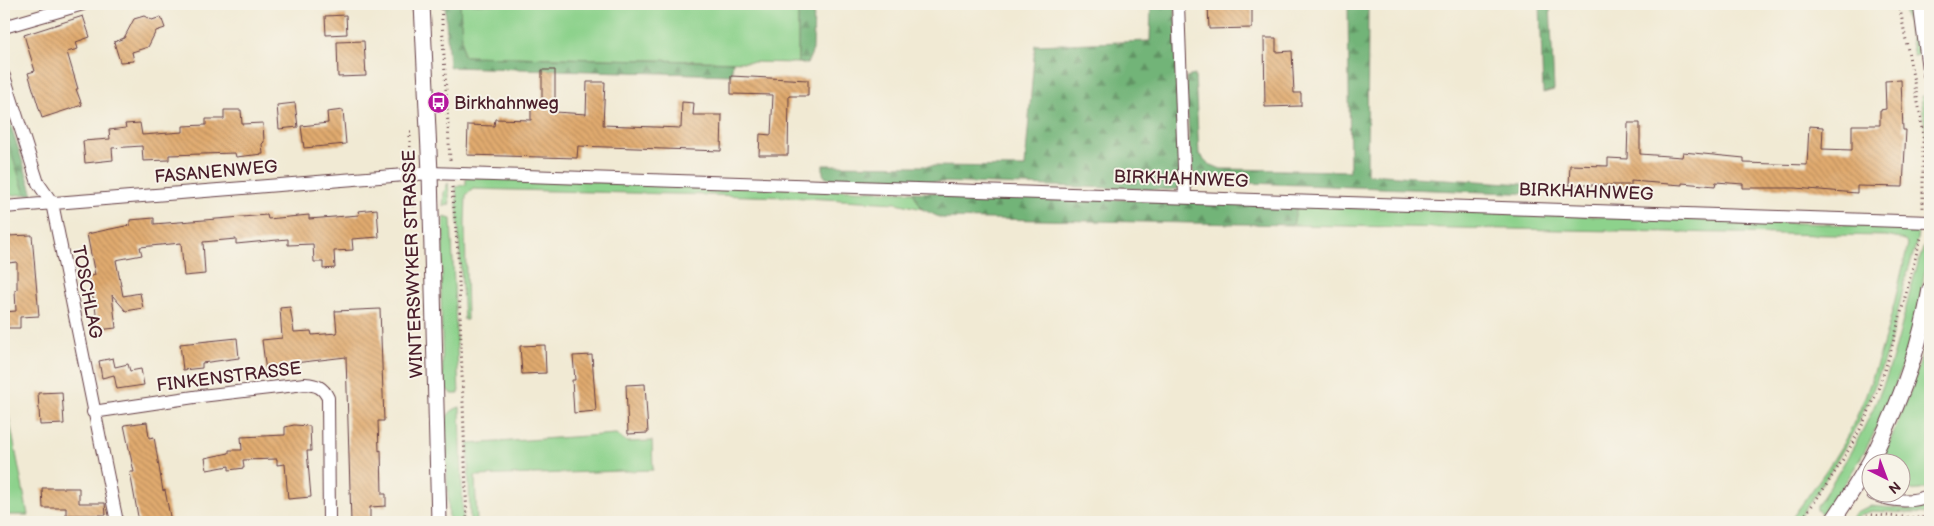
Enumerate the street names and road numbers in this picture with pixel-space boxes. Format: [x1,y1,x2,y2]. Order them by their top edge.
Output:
street label: WINTERSWYKER STRASSE [399,149,427,378]
street label: FASANENWEG [154,156,278,188]
street label: BIRKHAHNWEG [1113,166,1249,192]
street label: BIRKHAHNWEG [1518,179,1654,205]
street label: TOSCHLAG [68,244,106,340]
street label: FINKENSTRASSE [155,358,303,396]

